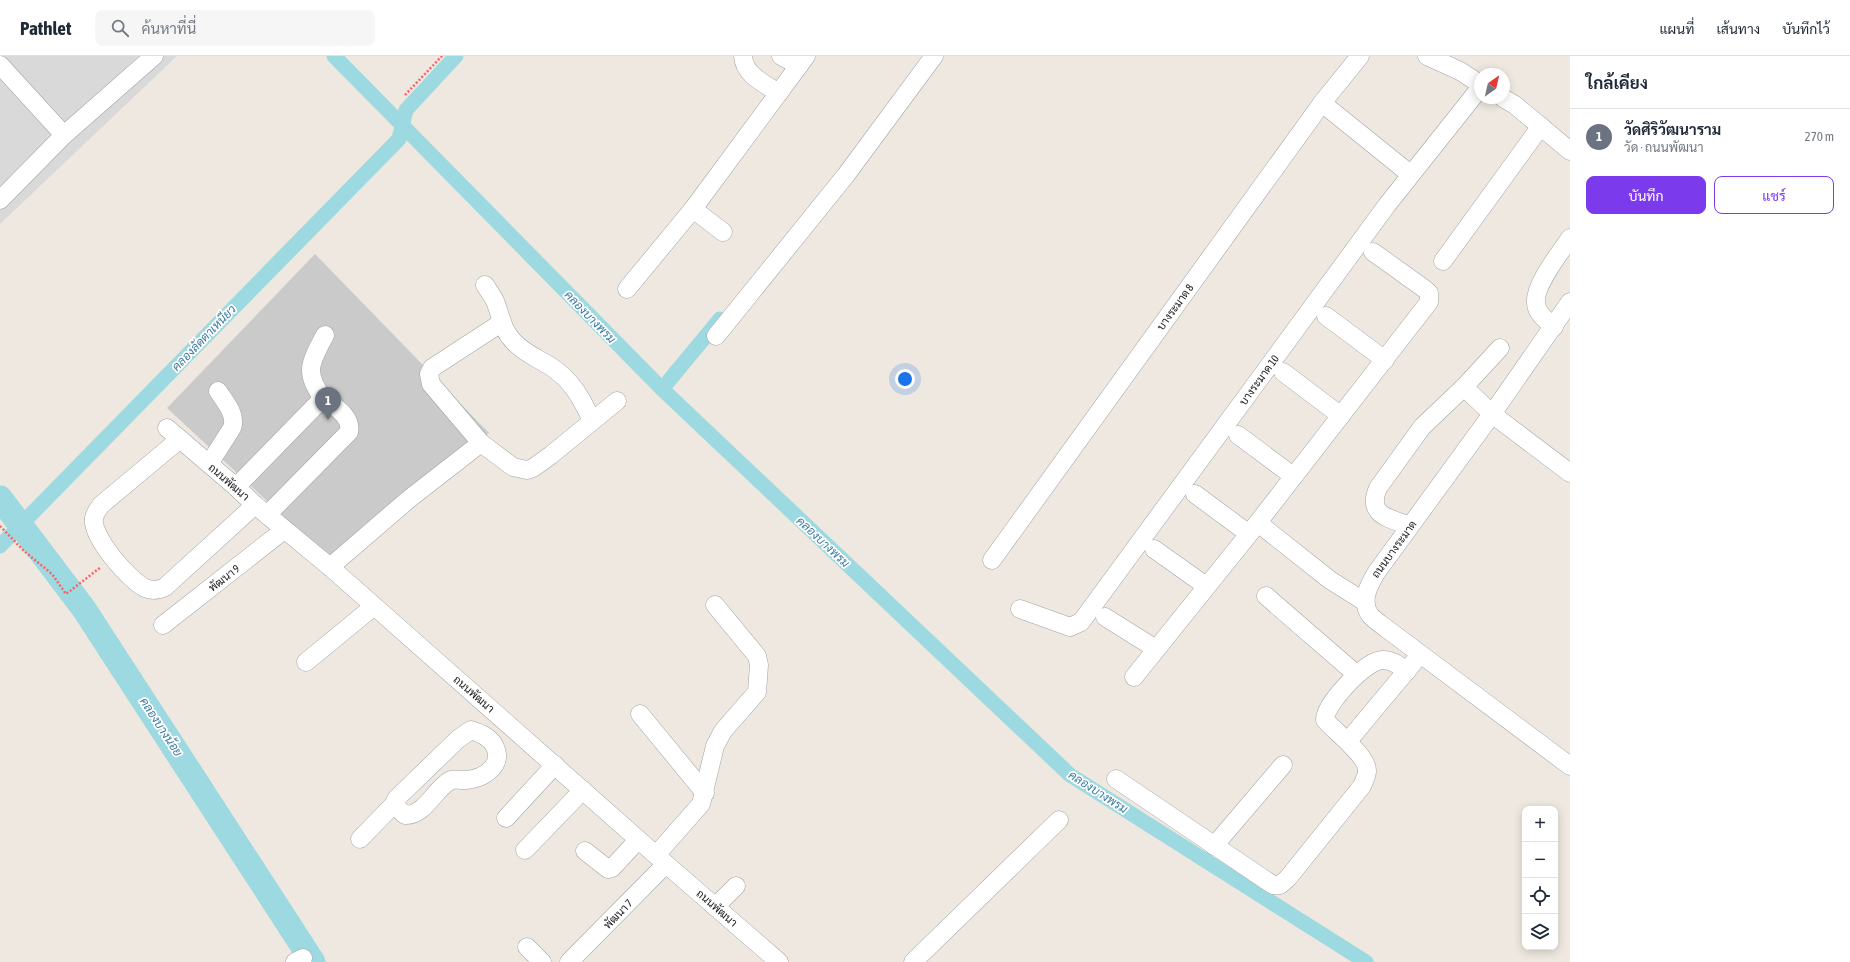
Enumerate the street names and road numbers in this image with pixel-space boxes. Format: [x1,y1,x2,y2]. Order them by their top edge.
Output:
street label: บางระมาด 8 [1154,282,1196,332]
street label: บางระมาด 10 [1237,353,1281,407]
street label: ถนนพัฒนา [206,460,252,503]
street label: ถนนบางระมาด [1369,518,1419,580]
street label: พัฒนา 9 [205,561,242,594]
street label: ถนนพัฒนา [451,672,497,715]
street label: ถนนพัฒนา [694,886,740,929]
street label: พัฒนา 7 [600,896,635,931]

